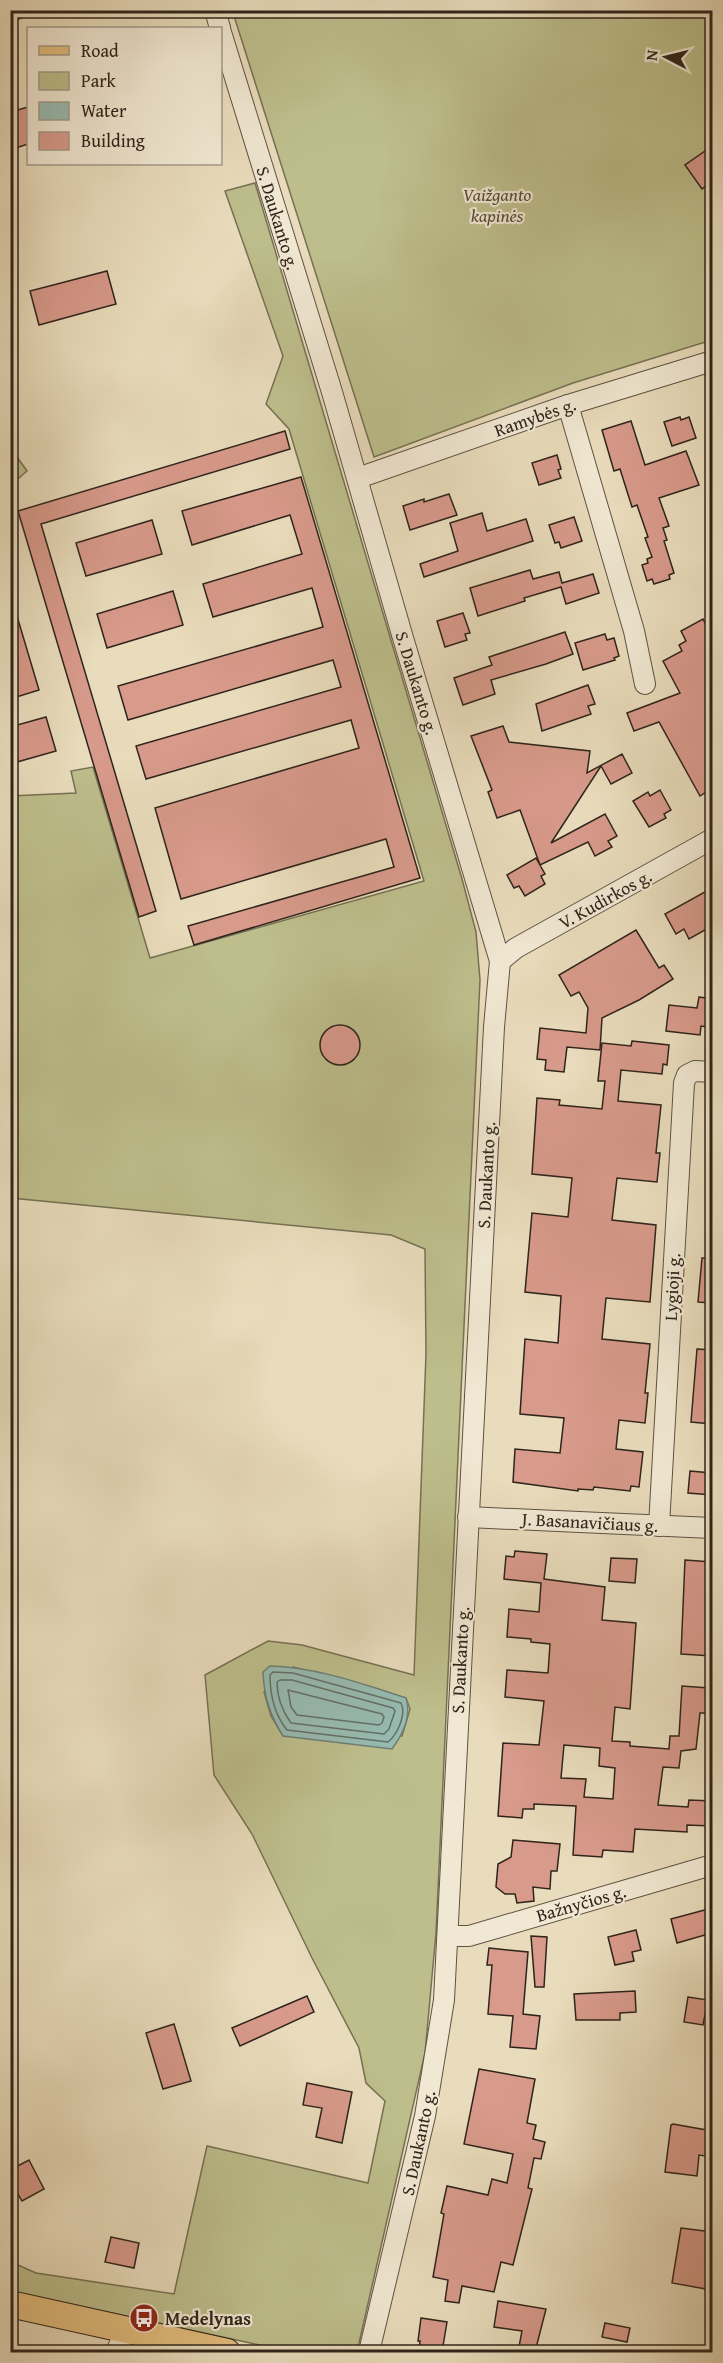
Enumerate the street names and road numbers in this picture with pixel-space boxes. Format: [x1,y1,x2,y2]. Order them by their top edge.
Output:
street label: S. Daukanto g. [249,163,307,273]
street label: Ramybės g. [491,390,579,444]
street label: S. Daukanto g. [388,628,446,738]
street label: V. Kudirkos g. [554,862,656,936]
street label: S. Daukanto g. [470,1121,502,1229]
street label: Lygioji g. [657,1252,687,1322]
street label: J. Basanavičiaus g. [519,1505,659,1539]
street label: S. Daukanto g. [444,1606,476,1714]
street label: Bažnyčios g. [533,1877,629,1929]
street label: S. Daukanto g. [394,2088,442,2198]

